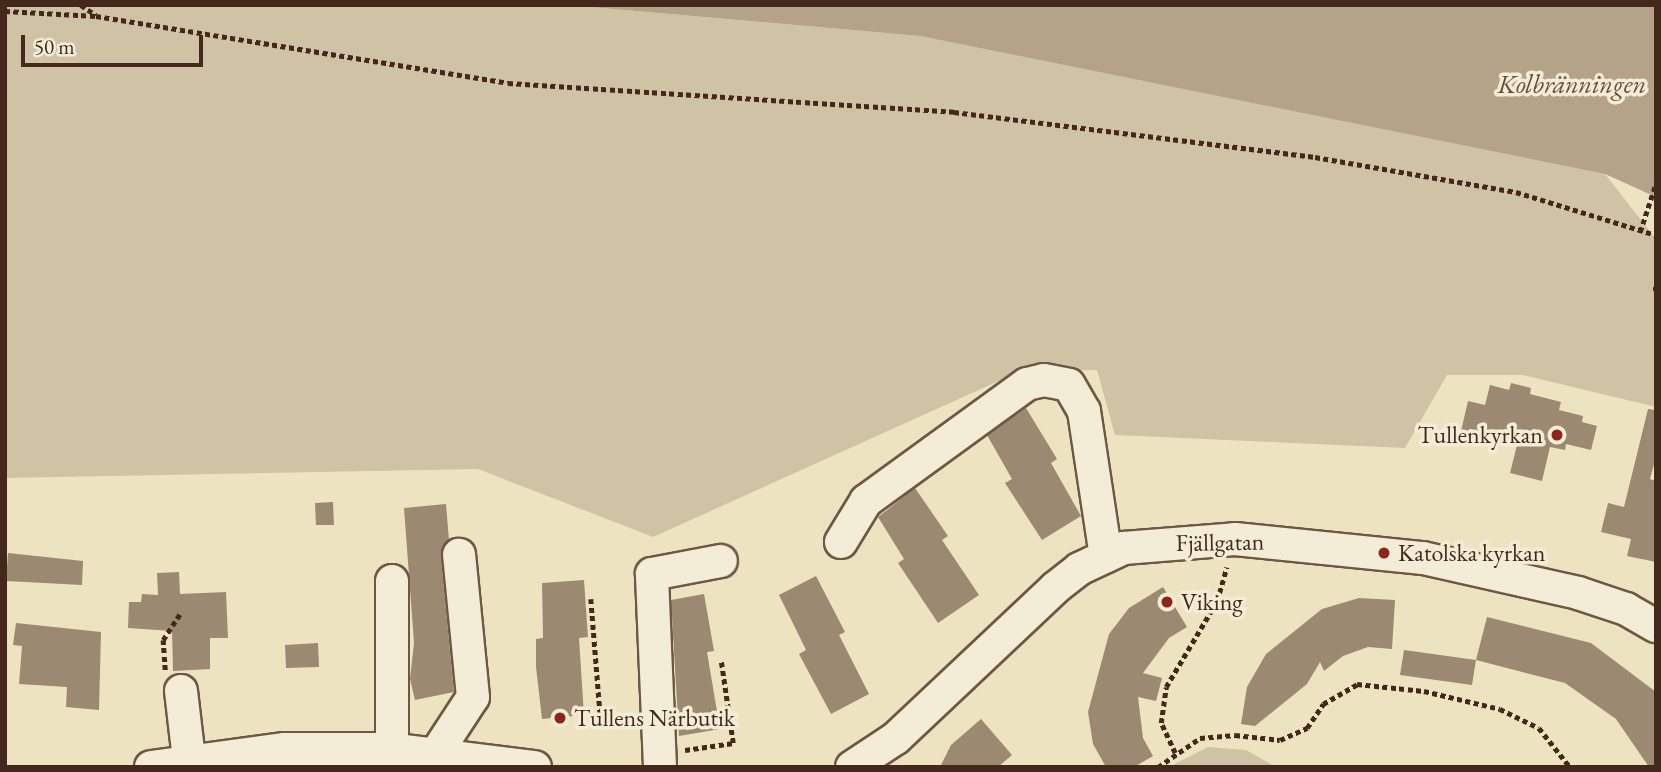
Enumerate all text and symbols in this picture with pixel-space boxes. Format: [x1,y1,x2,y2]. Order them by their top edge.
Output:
scale bar [24,21,206,65]
text: 50 m [34,33,75,60]
water label: Kolbränningen [1498,69,1646,101]
place label: Tullenkyrkan [1417,421,1543,449]
marker: Tullenkyrkan [1549,427,1565,443]
street label: Fjällgatan [1175,527,1265,557]
place label: Katolska kyrkan [1398,539,1545,567]
marker: Katolska kyrkan [1376,545,1392,561]
place label: Viking [1181,588,1243,616]
marker: Viking [1159,594,1175,610]
place label: Tullens Närbutik [574,704,735,732]
marker: Tullens Närbutik [552,710,568,726]

